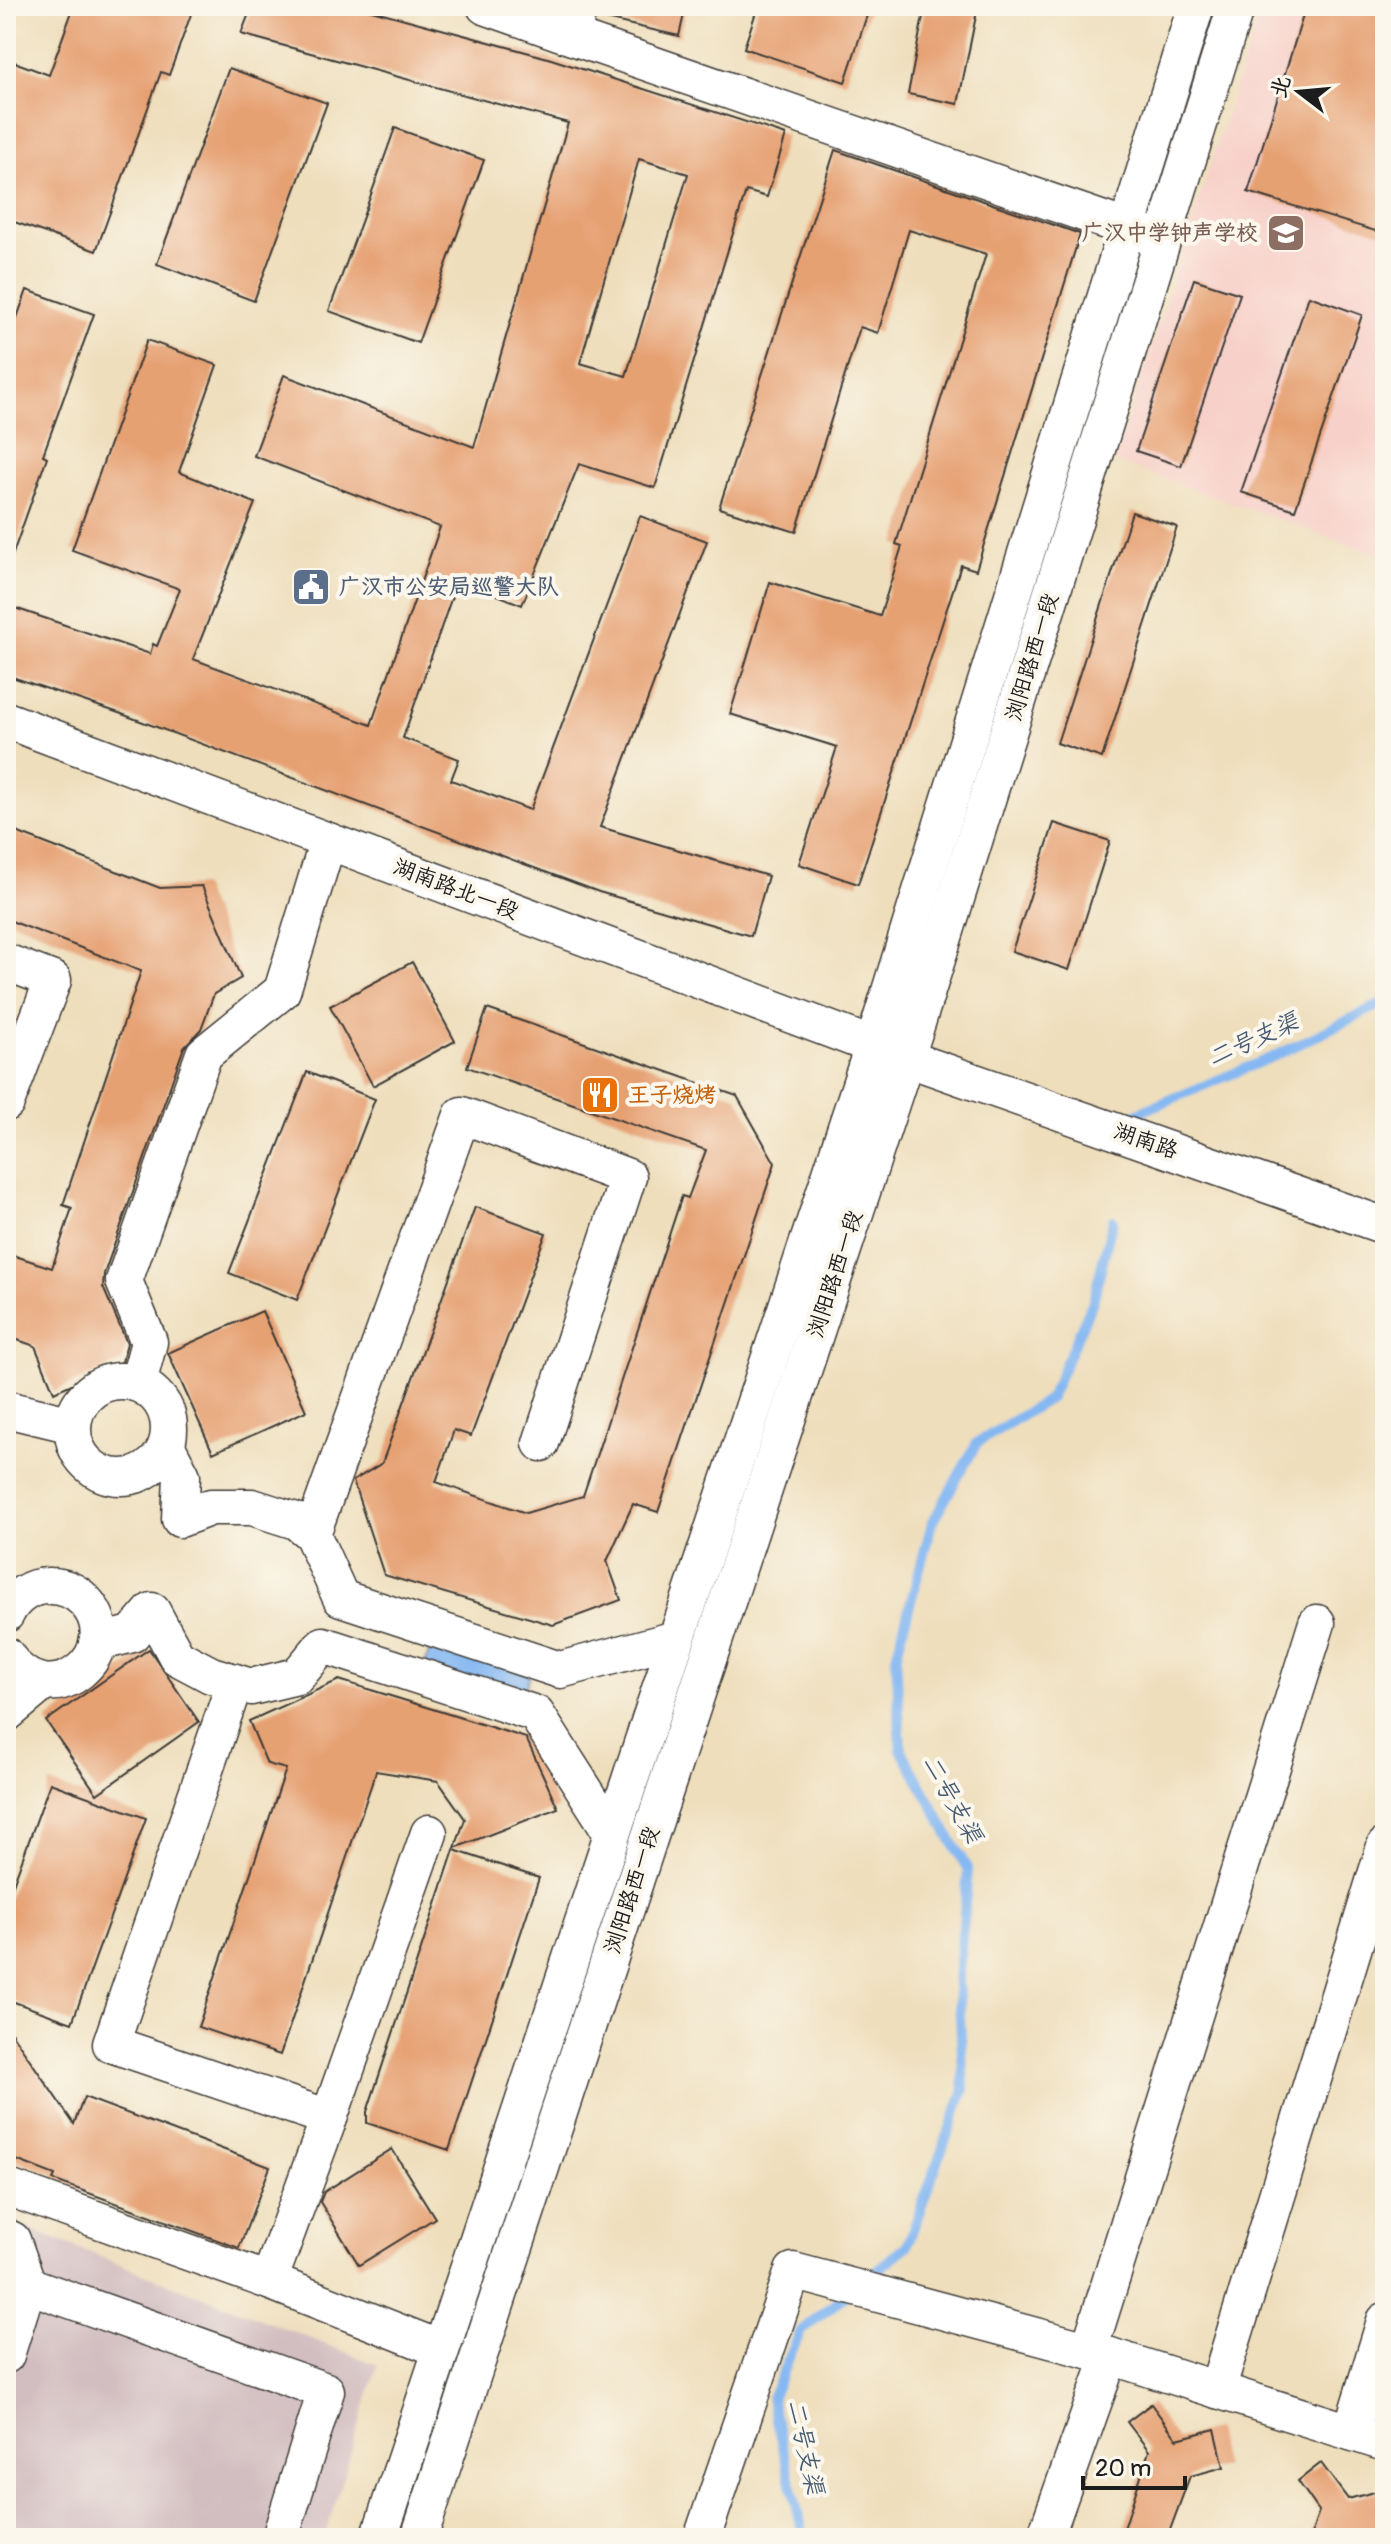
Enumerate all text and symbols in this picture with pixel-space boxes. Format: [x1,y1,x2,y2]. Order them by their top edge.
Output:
north arrow [1259,52,1339,132]
text: 北 [1264,72,1297,101]
school or university icon: 广汉中学钟声学校 [1265,212,1307,254]
place label: 广汉中学钟声学校 [1082,219,1258,247]
public building icon: 广汉市公安局巡警大队 [290,566,332,608]
place label: 广汉市公安局巡警大队 [339,573,559,601]
street label: 浏阳路西一段 [999,590,1065,724]
street label: 湖南路北一段 [389,852,523,926]
water label: 二号支渠 [1203,1006,1305,1073]
restaurant icon: 王子烧烤 [579,1074,621,1116]
place label: 王子烧烤 [628,1081,716,1109]
street label: 湖南路 [1110,1117,1182,1165]
street label: 浏阳路西一段 [801,1207,869,1341]
water label: 二号支渠 [916,1750,989,1850]
street label: 浏阳路西一段 [598,1823,666,1957]
water label: 二号支渠 [781,2397,830,2499]
scale bar [1083,2440,1185,2490]
text: 20 m [1095,2454,1151,2483]

